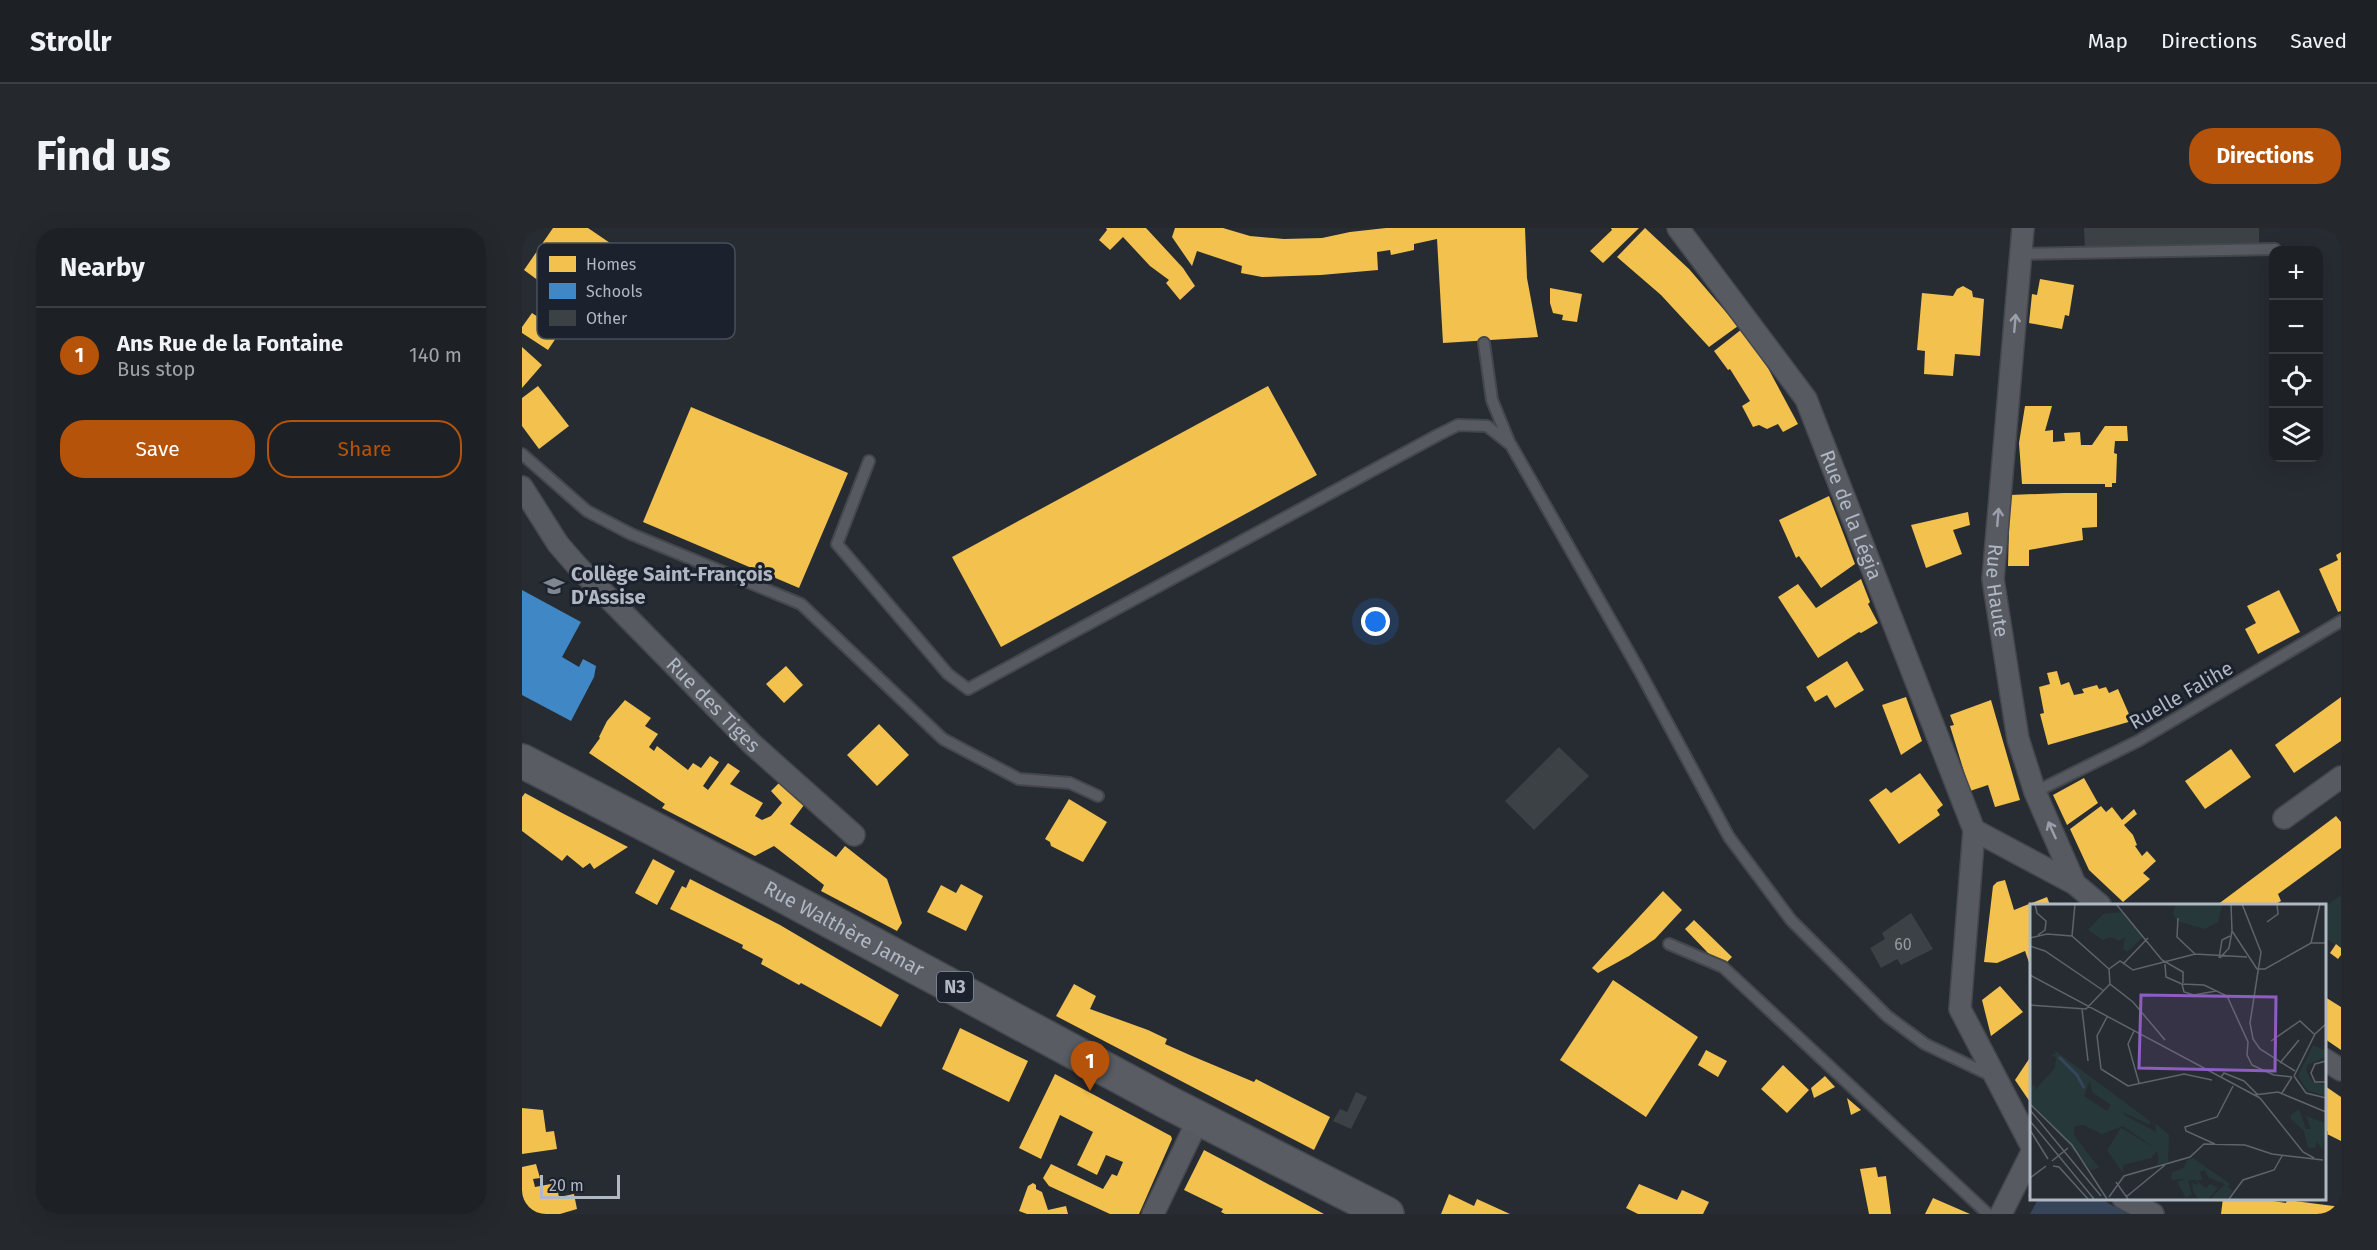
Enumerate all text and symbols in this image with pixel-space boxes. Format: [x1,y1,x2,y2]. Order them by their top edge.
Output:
text: Strollr [30,25,111,58]
text: Map [2088,28,2128,54]
text: Directions [2161,28,2257,54]
text: Saved [2290,28,2347,54]
button: Directions [2189,128,2341,184]
text: Find us [36,131,171,181]
legend [537,243,735,339]
map controls [2269,246,2323,462]
button: + [2269,246,2323,300]
text: Nearby [60,252,145,283]
text: Homes [586,255,636,274]
text: Schools [586,282,643,301]
button: − [2269,300,2323,354]
text: Other [586,309,628,328]
one-way arrow [2010,314,2021,334]
text: Ans Rue de la Fontaine [117,330,343,357]
text: 1 [75,343,84,367]
text: 140 m [409,343,462,367]
button: locate [2269,354,2323,408]
text: Bus stop [117,357,195,381]
button: layers [2269,408,2323,462]
button: Save [60,420,255,478]
button: Share [267,420,462,478]
street label: Rue de la Légia [1815,447,1887,583]
one-way arrow [1993,508,2004,528]
street label: Rue Haute [1981,543,2014,639]
place label: Collège Saint-François D'Assise [571,562,773,609]
school or university icon: Collège Saint-François D'Assise [542,574,566,598]
your location [1361,607,1390,636]
street label: Rue des Tiges [661,652,765,757]
street label: Ruelle Falihe [2125,656,2237,734]
one-way arrow [2045,822,2057,840]
street label: Rue Walthère Jamar [760,876,929,981]
inset map [2030,904,2326,1199]
house number: 60 [1894,935,1912,954]
road number: N3 [937,972,973,1002]
pin: 1 [1070,1042,1110,1091]
scale bar [540,1172,620,1200]
text: 20 m [549,1176,584,1195]

